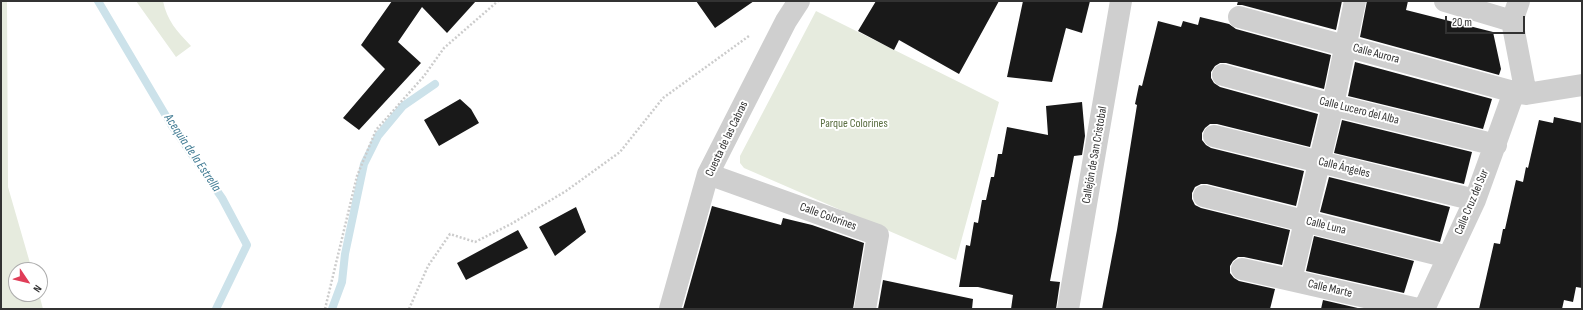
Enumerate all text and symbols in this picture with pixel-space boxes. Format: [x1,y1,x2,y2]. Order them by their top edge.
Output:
scale bar [1447,8,1527,34]
text: 20 m [1452,15,1472,30]
street label: Calle Aurora [1351,41,1401,67]
street label: Calle Lucero del Alba [1318,94,1400,128]
street label: Cuesta de las Cabras [703,99,751,179]
street label: Callejón de San Cristobal [1079,105,1111,205]
water label: Acequia de la Estrella [160,111,224,195]
park label: Parque Colorines [820,117,888,131]
street label: Calle Ángeles [1317,155,1371,181]
street label: Calle Cruz del Sur [1452,167,1492,237]
street label: Calle Colorines [798,200,858,234]
street label: Calle Luna [1305,214,1347,238]
north arrow [8,262,48,302]
street label: Calle Marte [1306,277,1354,301]
text: N [30,282,44,295]

